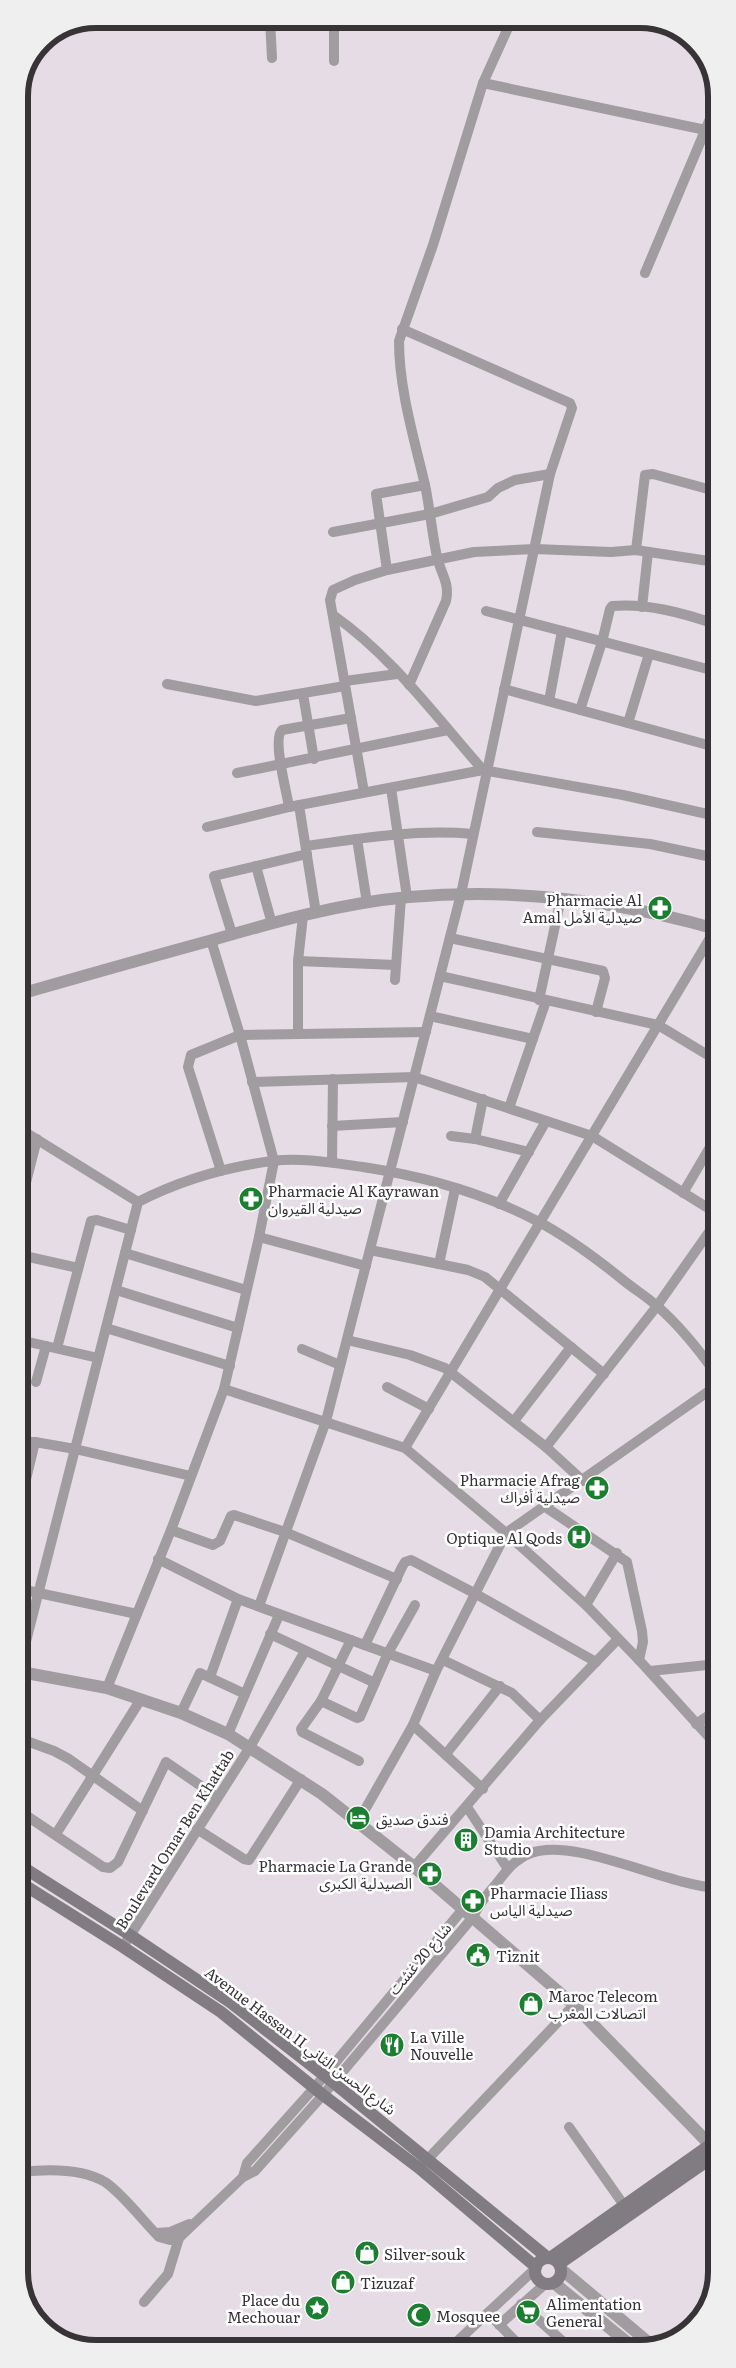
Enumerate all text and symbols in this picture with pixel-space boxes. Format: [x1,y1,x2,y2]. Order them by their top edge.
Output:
place label: Pharmacie Al Amal صيدلية الأمل [523,888,642,928]
pharmacy icon: Pharmacie Al Amal صيدلية الأمل [647,895,673,921]
place label: Pharmacie Al Kayrawan صيدلية القيروان [268,1179,439,1219]
pharmacy icon: Pharmacie Al Kayrawan صيدلية القيروان [238,1186,264,1212]
place label: Pharmacie Afrag صيدلية أفراك [460,1468,581,1508]
pharmacy icon: Pharmacie Afrag صيدلية أفراك [584,1475,610,1501]
hospital icon: Optique Al Qods [566,1524,592,1550]
place label: Optique Al Qods [446,1526,562,1549]
street label: Boulevard Omar Ben Khattab [109,1745,239,1933]
hotel icon: فندق صديق [345,1805,371,1831]
place label: فندق صديق [376,1807,449,1830]
place label: Damia Architecture Studio [484,1820,625,1860]
building icon: Damia Architecture Studio [453,1827,479,1853]
place label: Pharmacie La Grande الصيدلية الكبرى [259,1854,412,1894]
pharmacy icon: Pharmacie La Grande الصيدلية الكبرى [417,1861,443,1887]
place label: Pharmacie Iliass صيدلية الياس [490,1881,608,1921]
pharmacy icon: Pharmacie Iliass صيدلية الياس [460,1888,486,1914]
street label: شارع 20 غشت [382,1917,458,2000]
public building icon: Tiznit [465,1942,491,1968]
place label: Tiznit [496,1944,540,1967]
street label: Avenue Hassan II شارع الحسن الثاني [199,1960,402,2121]
place label: Maroc Telecom اتصالات المغرب [548,1984,658,2024]
shop icon: Maroc Telecom اتصالات المغرب [518,1991,544,2017]
place label: La Ville Nouvelle [410,2025,474,2065]
restaurant icon: La Ville Nouvelle [379,2032,405,2058]
shop icon: Silver-souk [354,2240,380,2266]
place label: Silver-souk [384,2242,466,2265]
shop icon: Tizuzaf [330,2269,356,2295]
place label: Tizuzaf [360,2271,415,2294]
place label: Place du Mechouar [227,2288,300,2328]
place label: Alimentation General [546,2292,642,2332]
place icon: Place du Mechouar [304,2295,330,2321]
supermarket icon: Alimentation General [515,2299,541,2325]
mosque icon: Mosquee [406,2302,432,2328]
place label: Mosquee [436,2304,500,2327]

